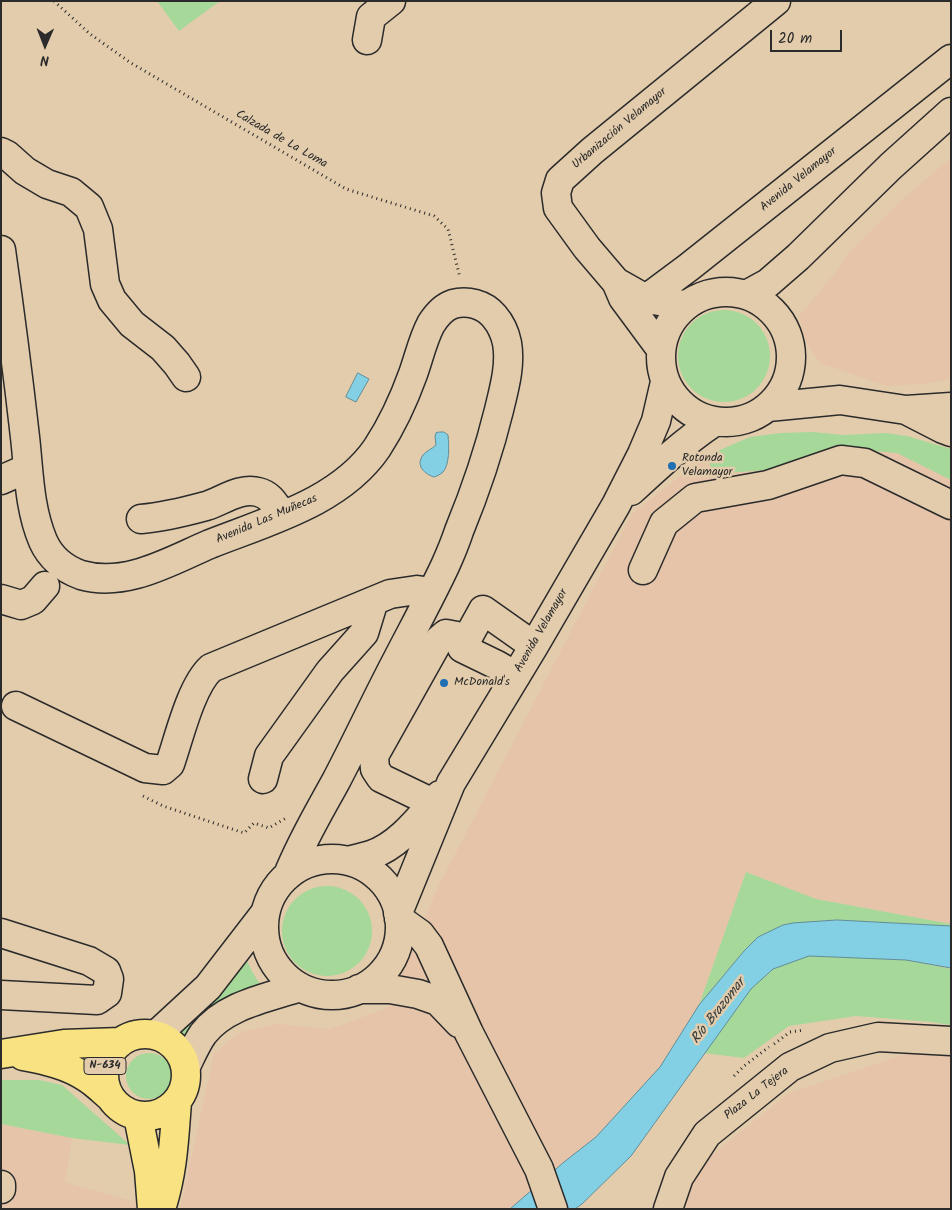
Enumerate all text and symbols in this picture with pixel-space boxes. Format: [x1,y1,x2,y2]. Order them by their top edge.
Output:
north arrow [20,20,70,70]
scale bar [772,20,844,52]
text: 20 m [778,27,812,51]
text: N [40,49,49,71]
street label: Urbanización Velamayor [570,85,670,173]
street label: Calzada de La Loma [233,108,329,172]
street label: Avenida Velamayor [758,145,840,215]
place label: Rotonda Velamayor [682,452,733,480]
marker: Rotonda Velamayor [666,460,678,472]
street label: Avenida Las Muñecas [214,492,320,548]
street label: Avenida Velamayor [512,587,572,675]
place label: McDonald's [454,676,510,690]
marker: McDonald's [438,677,450,689]
water label: Río Brazomar [688,976,750,1048]
road number: N-634 [84,1058,126,1074]
street label: Plaza La Tejera [722,1064,792,1124]

